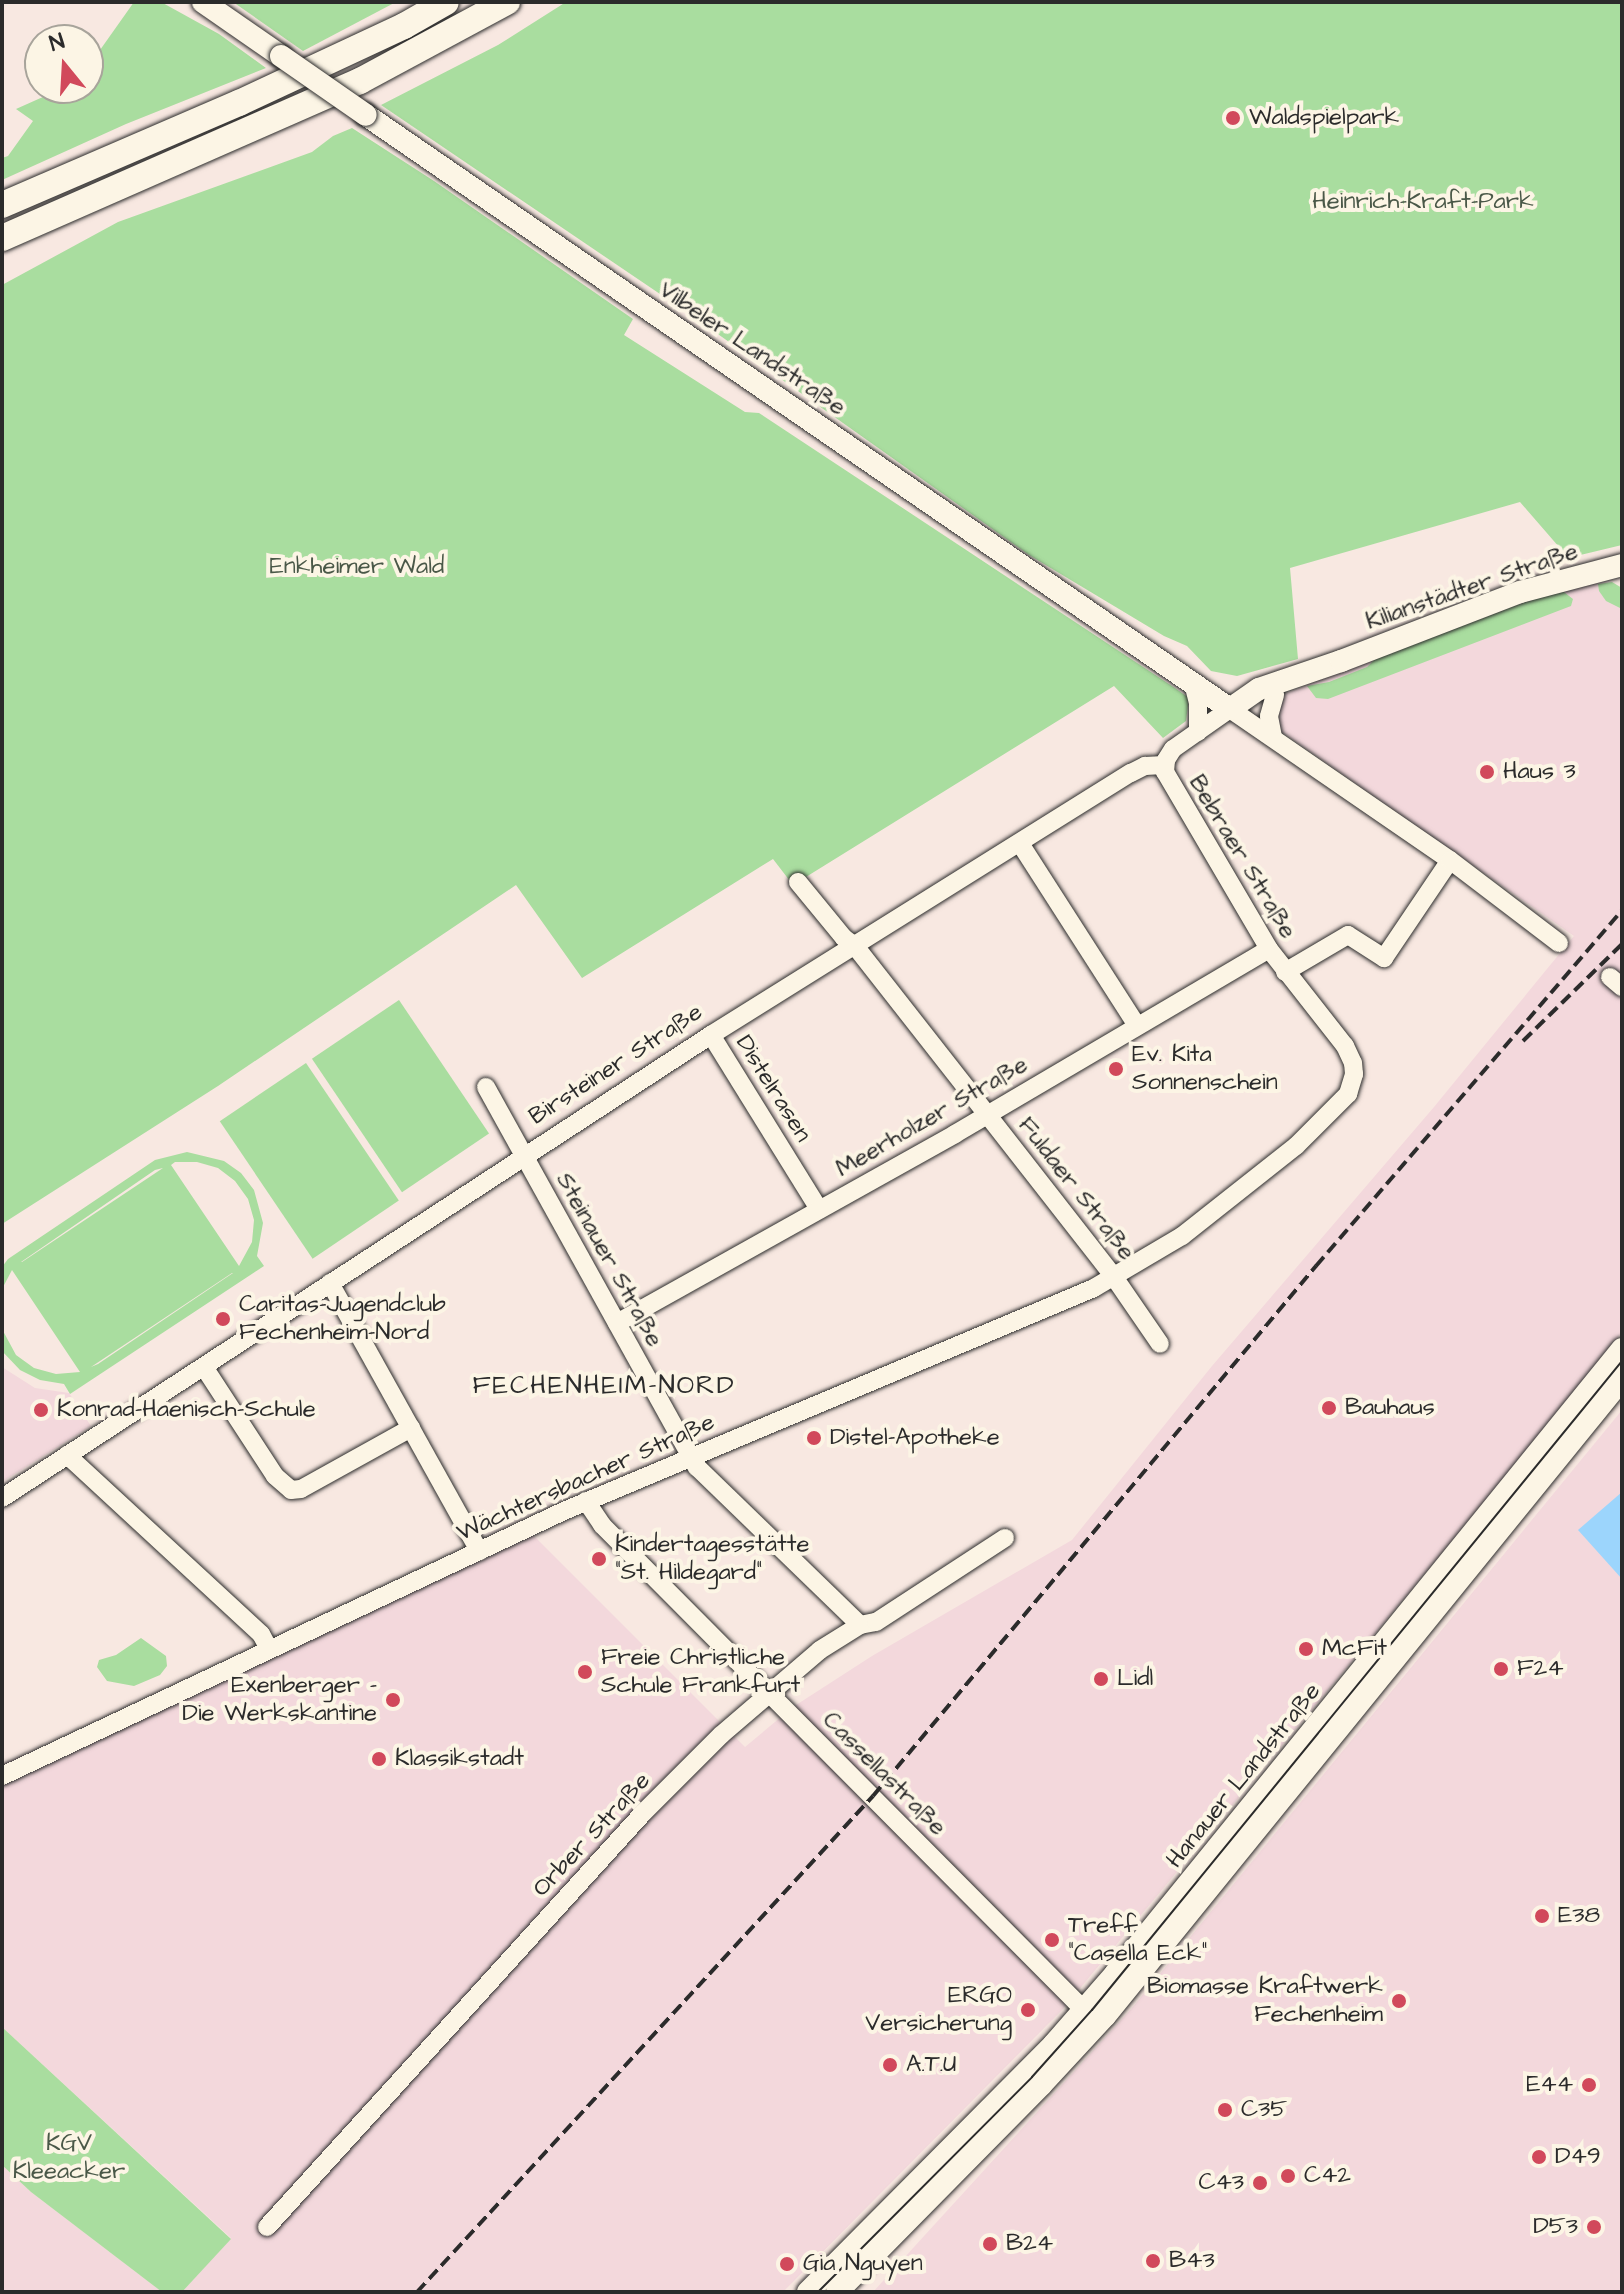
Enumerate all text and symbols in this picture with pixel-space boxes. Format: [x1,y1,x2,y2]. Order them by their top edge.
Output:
north arrow [24,24,104,104]
text: N [46,26,68,59]
place label: Waldspielpark [1249,104,1399,132]
marker: Waldspielpark [1224,109,1242,127]
park label: Heinrich-Kraft-Park [1312,188,1534,216]
street label: Vilbeler Landstraße [653,276,851,422]
street label: Kilianstädter Straße [1362,537,1582,637]
park label: Enkheimer Wald [270,553,444,581]
place label: Haus 3 [1503,758,1576,786]
marker: Haus 3 [1478,763,1496,781]
street label: Bebraer Straße [1182,770,1302,944]
street label: Birsteiner Straße [524,998,708,1132]
street label: Distelrasen [729,1030,817,1148]
place label: Ev. Kita Sonnenschein [1132,1041,1278,1097]
street label: Meerholzer Straße [831,1050,1033,1184]
marker: Ev. Kita Sonnenschein [1107,1060,1125,1078]
street label: Fuldaer Straße [1011,1112,1141,1266]
street label: Steinauer Straße [549,1168,669,1352]
place label: Caritas-Jugendclub Fechenheim-Nord [239,1291,446,1347]
marker: Caritas-Jugendclub Fechenheim-Nord [214,1310,232,1328]
district label: FECHENHEIM-NORD [473,1370,735,1402]
place label: Bauhaus [1345,1394,1435,1422]
place label: Konrad-Haenisch-Schule [57,1396,316,1424]
marker: Bauhaus [1320,1399,1338,1417]
marker: Konrad-Haenisch-Schule [32,1401,50,1419]
street label: Wächtersbacher Straße [453,1408,719,1548]
place label: Distel-Apotheke [830,1424,1000,1452]
marker: Distel-Apotheke [805,1429,823,1447]
place label: Kindertagesstätte "St. Hildegard" [615,1531,809,1587]
marker: Kindertagesstätte "St. Hildegard" [590,1550,608,1568]
place label: McFit [1322,1635,1387,1663]
marker: McFit [1297,1640,1315,1658]
place label: Freie Christliche Schule Frankfurt [601,1644,800,1700]
place label: F24 [1517,1655,1564,1683]
marker: F24 [1492,1660,1510,1678]
marker: Freie Christliche Schule Frankfurt [576,1663,594,1681]
place label: Lidl [1117,1665,1153,1693]
marker: Lidl [1092,1670,1110,1688]
place label: Exenberger - Die Werkskantine [182,1672,377,1728]
street label: Hanauer Landstraße [1161,1678,1327,1874]
marker: Exenberger - Die Werkskantine [384,1691,402,1709]
street label: Cassellastraße [816,1706,952,1842]
place label: Klassikstadt [395,1745,524,1773]
marker: Klassikstadt [370,1750,388,1768]
street label: Orber Straße [527,1767,657,1903]
place label: E38 [1558,1902,1600,1930]
marker: E38 [1533,1907,1551,1925]
place label: Treff "Casella Eck" [1068,1912,1207,1968]
marker: Treff "Casella Eck" [1043,1931,1061,1949]
place label: Biomasse Kraftwerk Fechenheim [1147,1973,1383,2029]
place label: ERGO Versicherung [865,1982,1012,2038]
marker: Biomasse Kraftwerk Fechenheim [1390,1992,1408,2010]
marker: ERGO Versicherung [1019,2001,1037,2019]
place label: A.T.U [906,2051,957,2079]
marker: A.T.U [881,2056,899,2074]
place label: E44 [1526,2071,1573,2099]
marker: E44 [1580,2076,1598,2094]
place label: C35 [1241,2096,1287,2124]
marker: C35 [1216,2101,1234,2119]
park label: KGV Kleeacker [13,2130,125,2186]
place label: D49 [1555,2143,1601,2171]
marker: D49 [1530,2148,1548,2166]
place label: C42 [1304,2162,1351,2190]
marker: C42 [1279,2167,1297,2185]
place label: C43 [1198,2169,1244,2197]
marker: C43 [1251,2174,1269,2192]
place label: D53 [1533,2213,1578,2241]
marker: D53 [1585,2218,1603,2236]
place label: B24 [1006,2230,1053,2258]
marker: B24 [981,2235,999,2253]
place label: B43 [1169,2247,1215,2275]
place label: Gia Nguyen [803,2250,923,2278]
marker: B43 [1144,2252,1162,2270]
marker: Gia Nguyen [778,2255,796,2273]

